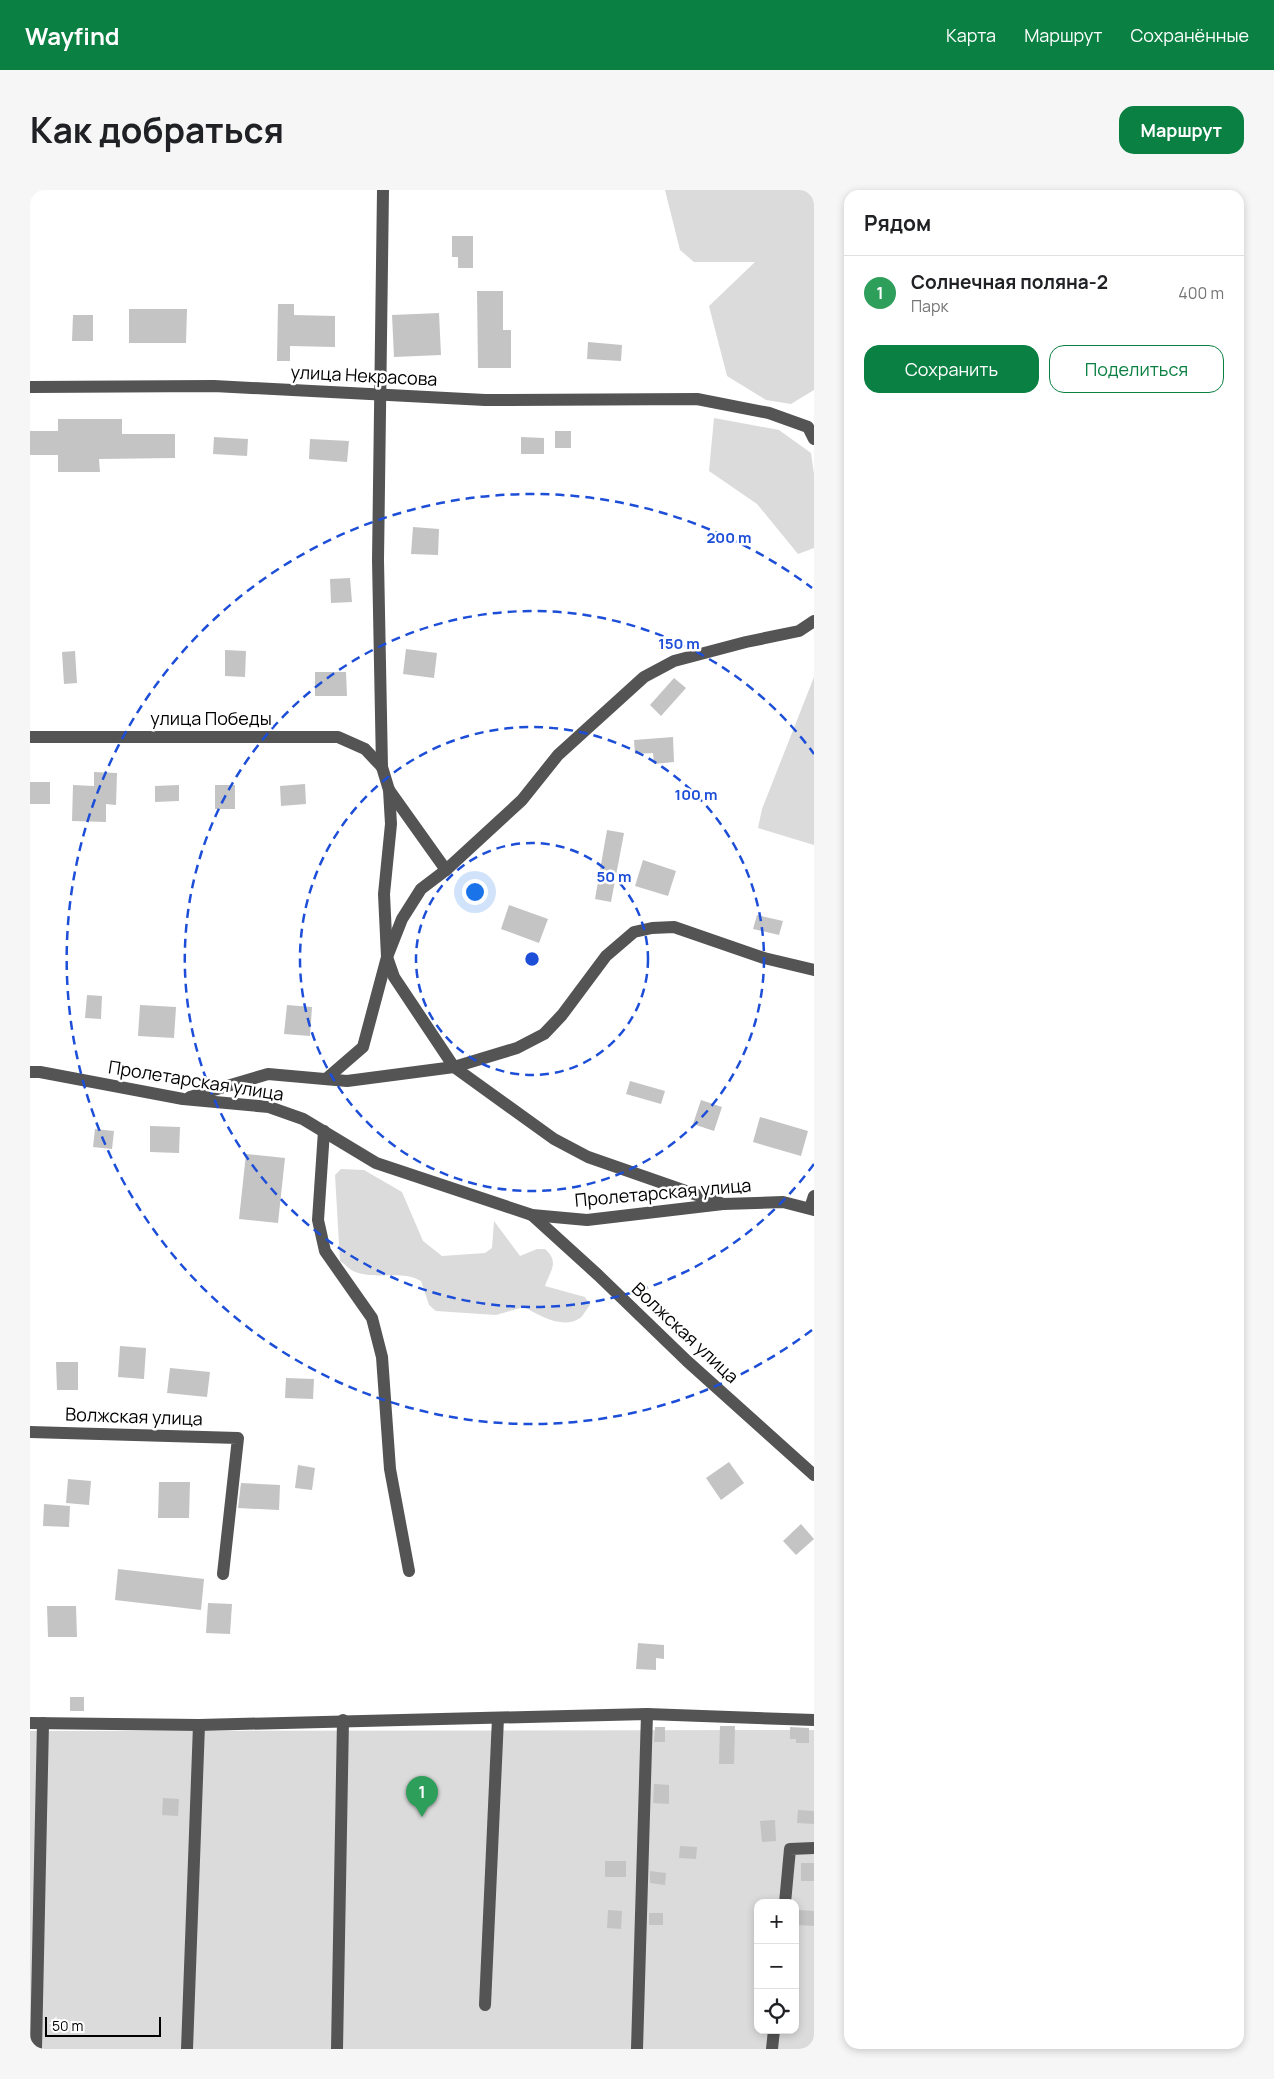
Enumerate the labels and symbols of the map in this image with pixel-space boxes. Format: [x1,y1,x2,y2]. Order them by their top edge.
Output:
street label: улица Некрасова [290,359,438,391]
text: 200 m [706,527,752,548]
text: 150 m [658,633,700,654]
street label: улица Победы [150,706,272,730]
text: 100 m [675,784,717,805]
text: 50 m [596,866,632,887]
your location [462,879,488,905]
centre of rings [523,950,541,968]
street label: Пролетарская улица [107,1054,286,1106]
street label: Пролетарская улица [574,1172,752,1212]
street label: Волжская улица [627,1277,744,1388]
street label: Волжская улица [65,1402,203,1430]
pin: 1 [406,1776,438,1817]
scale bar [45,2014,161,2037]

